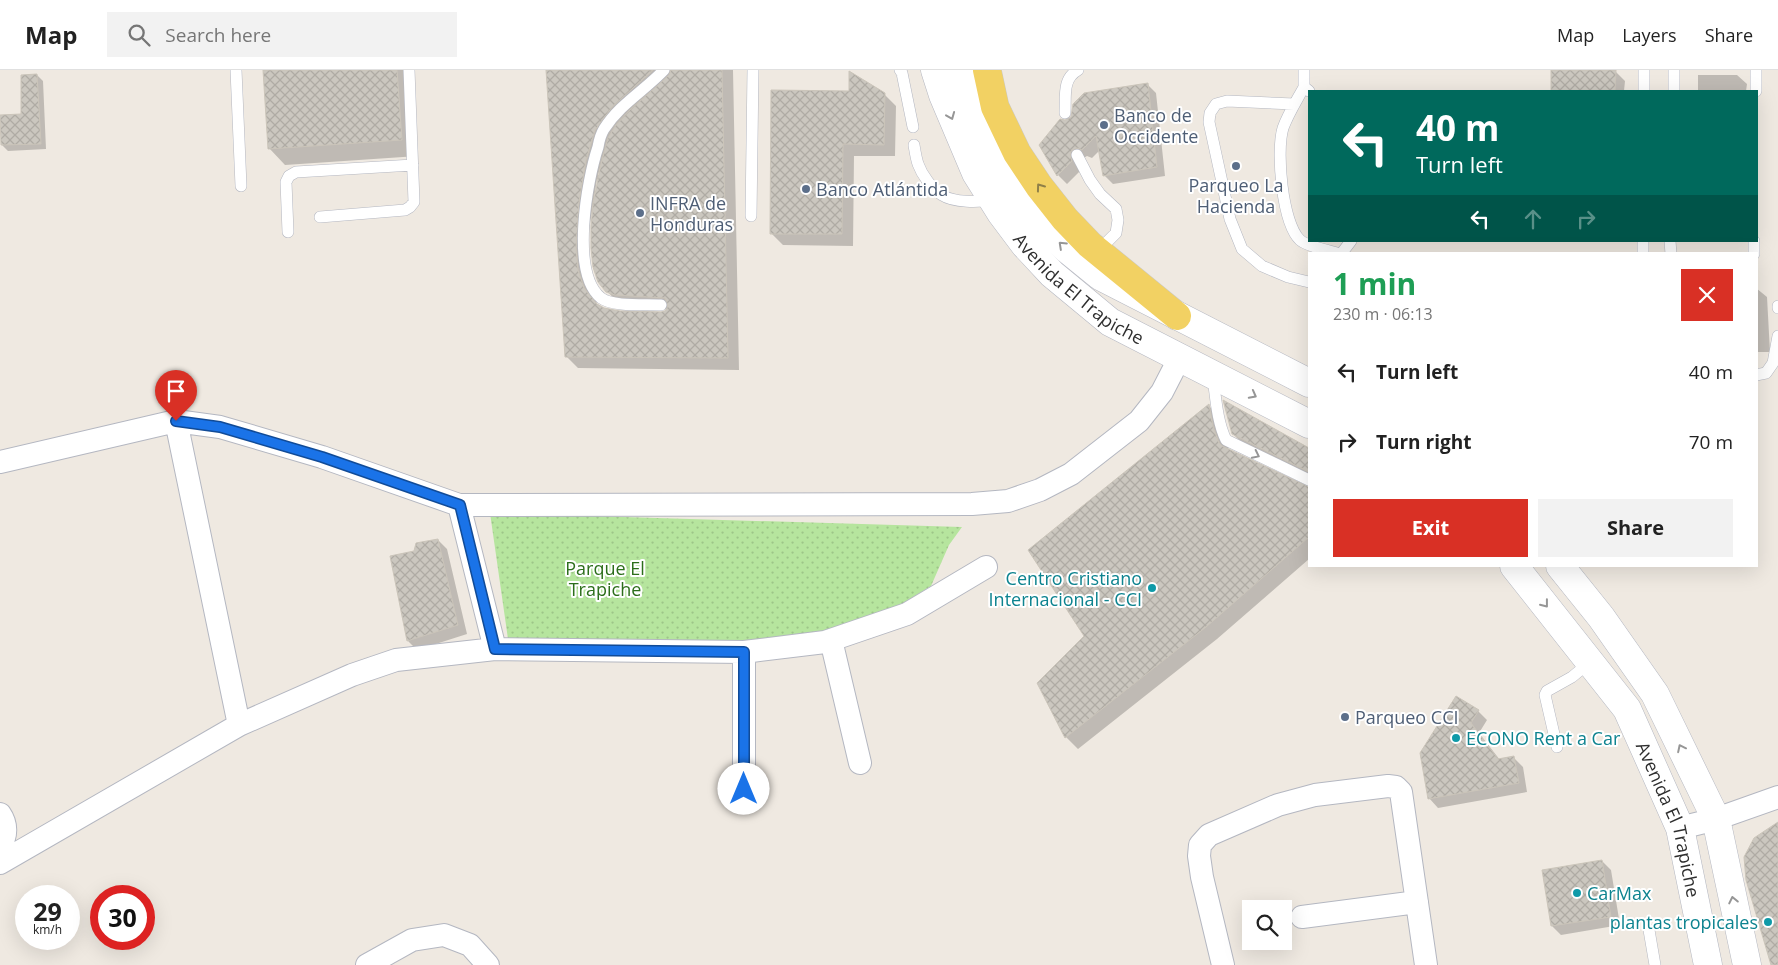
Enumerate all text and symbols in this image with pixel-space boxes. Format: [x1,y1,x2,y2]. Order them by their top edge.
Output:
search box [107,12,457,57]
text: Map [25,18,77,51]
icon: search [125,21,153,49]
text: Search here [165,22,271,48]
text: Map [1557,23,1594,47]
text: Layers [1622,23,1677,47]
text: Share [1705,23,1753,47]
place label: Banco de Occidente [1114,103,1198,148]
text: 40 m [1416,104,1499,151]
icon: left [1333,110,1398,175]
one-way arrow [945,111,956,120]
marker: Banco de Occidente [1098,119,1110,131]
text: Turn left [1416,149,1503,179]
marker: Parqueo La Hacienda [1230,160,1242,172]
place label: Parqueo La Hacienda [1188,173,1284,218]
place label: Banco Atlántida [816,177,948,201]
marker: Banco Atlántida [800,183,812,195]
one-way arrow [1037,183,1046,193]
place label: INFRA de Honduras [650,191,733,236]
icon: left [1466,205,1494,233]
icon: ahead [1519,205,1547,233]
icon: right [1572,205,1600,233]
marker: INFRA de Honduras [634,207,646,219]
street label: Avenida El Trapiche [1008,228,1148,349]
one-way arrow [1058,242,1067,251]
text: 1 min [1333,263,1416,304]
button: close [1681,269,1733,321]
text: 230 m · 06:13 [1333,303,1433,325]
icon: left [1333,358,1361,386]
text: Turn left [1376,359,1458,385]
text: 40 m [1689,359,1733,385]
pin [155,370,197,421]
icon: arrive [162,377,190,405]
one-way arrow [1248,389,1257,399]
icon: right [1333,428,1361,456]
text: Turn right [1376,429,1471,455]
text: 70 m [1689,429,1733,455]
one-way arrow [1251,448,1260,459]
button: Exit [1333,499,1528,557]
button: Share [1538,499,1733,557]
park label: Parque El Trapiche [565,556,645,601]
place label: Centro Cristiano Internacional - CCI [989,566,1142,611]
marker: Centro Cristiano Internacional - CCI [1146,582,1158,594]
one-way arrow [1539,598,1547,607]
place label: Parqueo CCI [1355,705,1459,729]
marker: Parqueo CCI [1339,711,1351,723]
place label: ECONO Rent a Car [1466,726,1621,750]
marker: ECONO Rent a Car [1450,732,1462,744]
street label: Avenida El Trapiche [1631,738,1706,899]
one-way arrow [1677,744,1687,753]
position arrow [717,762,769,814]
place label: CarMax [1587,881,1652,905]
speed limit sign: 30 [90,885,155,950]
marker: CarMax [1571,887,1583,899]
text: 29 [33,894,62,928]
one-way arrow [1729,896,1739,905]
map controls [1242,900,1292,950]
button: search [1242,900,1292,950]
place label: plantas tropicales [1610,910,1758,934]
marker: plantas tropicales [1762,916,1774,928]
text: km/h [33,921,62,938]

